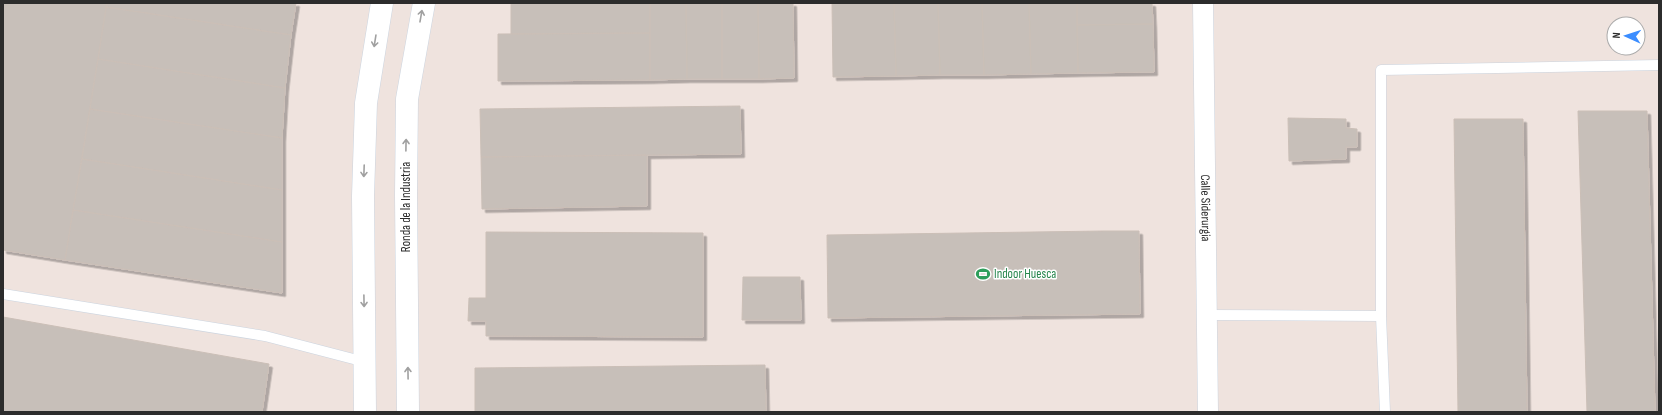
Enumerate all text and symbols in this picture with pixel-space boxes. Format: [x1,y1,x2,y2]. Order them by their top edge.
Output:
one-way arrow [417,10,425,23]
north arrow [1606,16,1646,56]
text: N [1610,32,1623,39]
one-way arrow [371,35,379,48]
one-way arrow [402,139,410,152]
street label: Ronda de la Industria [398,162,414,252]
one-way arrow [360,164,367,177]
street label: Calle Siderurgia [1197,174,1214,242]
sports icon: Indoor Huesca [975,266,991,282]
place label: Indoor Huesca [994,266,1056,282]
one-way arrow [360,294,368,307]
one-way arrow [404,367,412,380]

